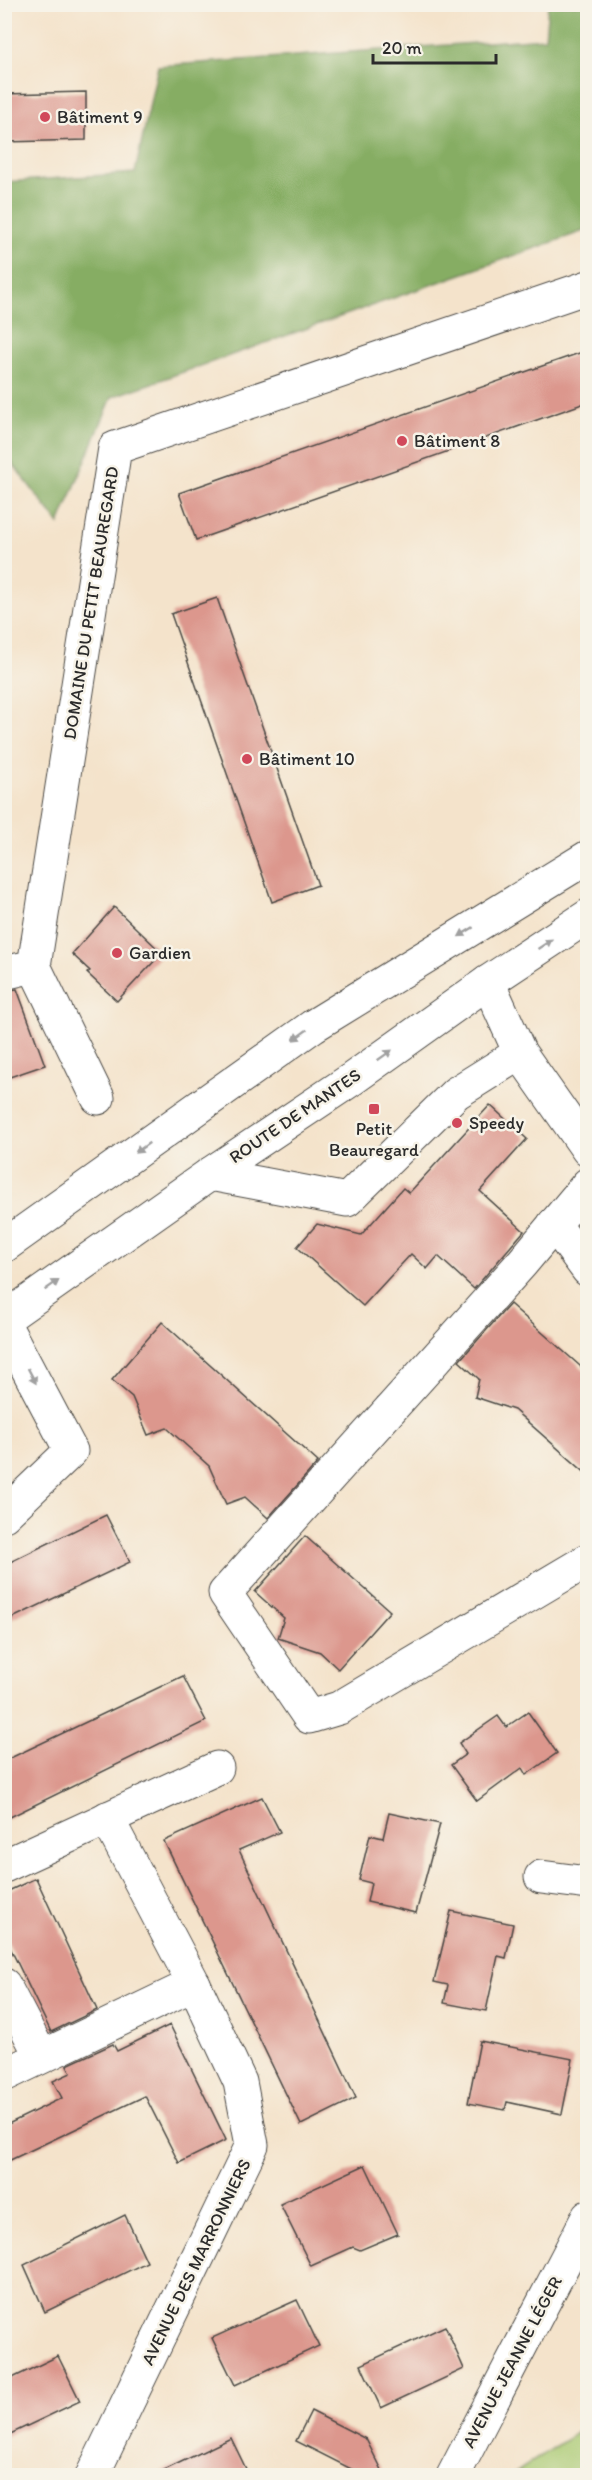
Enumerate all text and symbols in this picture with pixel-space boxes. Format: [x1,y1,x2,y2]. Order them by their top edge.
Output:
scale bar [373,27,496,65]
text: 20 m [382,37,422,59]
place label: Bâtiment 9 [57,106,143,128]
marker: Bâtiment 9 [38,110,52,124]
place label: Bâtiment 8 [414,430,500,452]
marker: Bâtiment 8 [395,434,409,448]
street label: DOMAINE DU PETIT BEAUREGARD [59,465,123,741]
place label: Bâtiment 10 [259,748,355,770]
marker: Bâtiment 10 [240,752,254,766]
one-way arrow [458,926,474,937]
one-way arrow [537,938,553,950]
place label: Gardien [129,942,191,964]
marker: Gardien [110,946,124,960]
one-way arrow [293,1029,309,1041]
one-way arrow [377,1049,393,1061]
street label: ROUTE DE MANTES [225,1064,365,1168]
marker: Petit Beauregard [367,1102,381,1116]
place label: Speedy [469,1112,524,1134]
marker: Speedy [450,1116,464,1130]
place label: Petit Beauregard [329,1118,419,1161]
one-way arrow [134,1142,150,1154]
one-way arrow [44,1279,60,1291]
one-way arrow [27,1368,37,1385]
street label: AVENUE DES MARRONNIERS [136,2155,256,2369]
street label: AVENUE JEANNE LÉGER [457,2273,567,2451]

